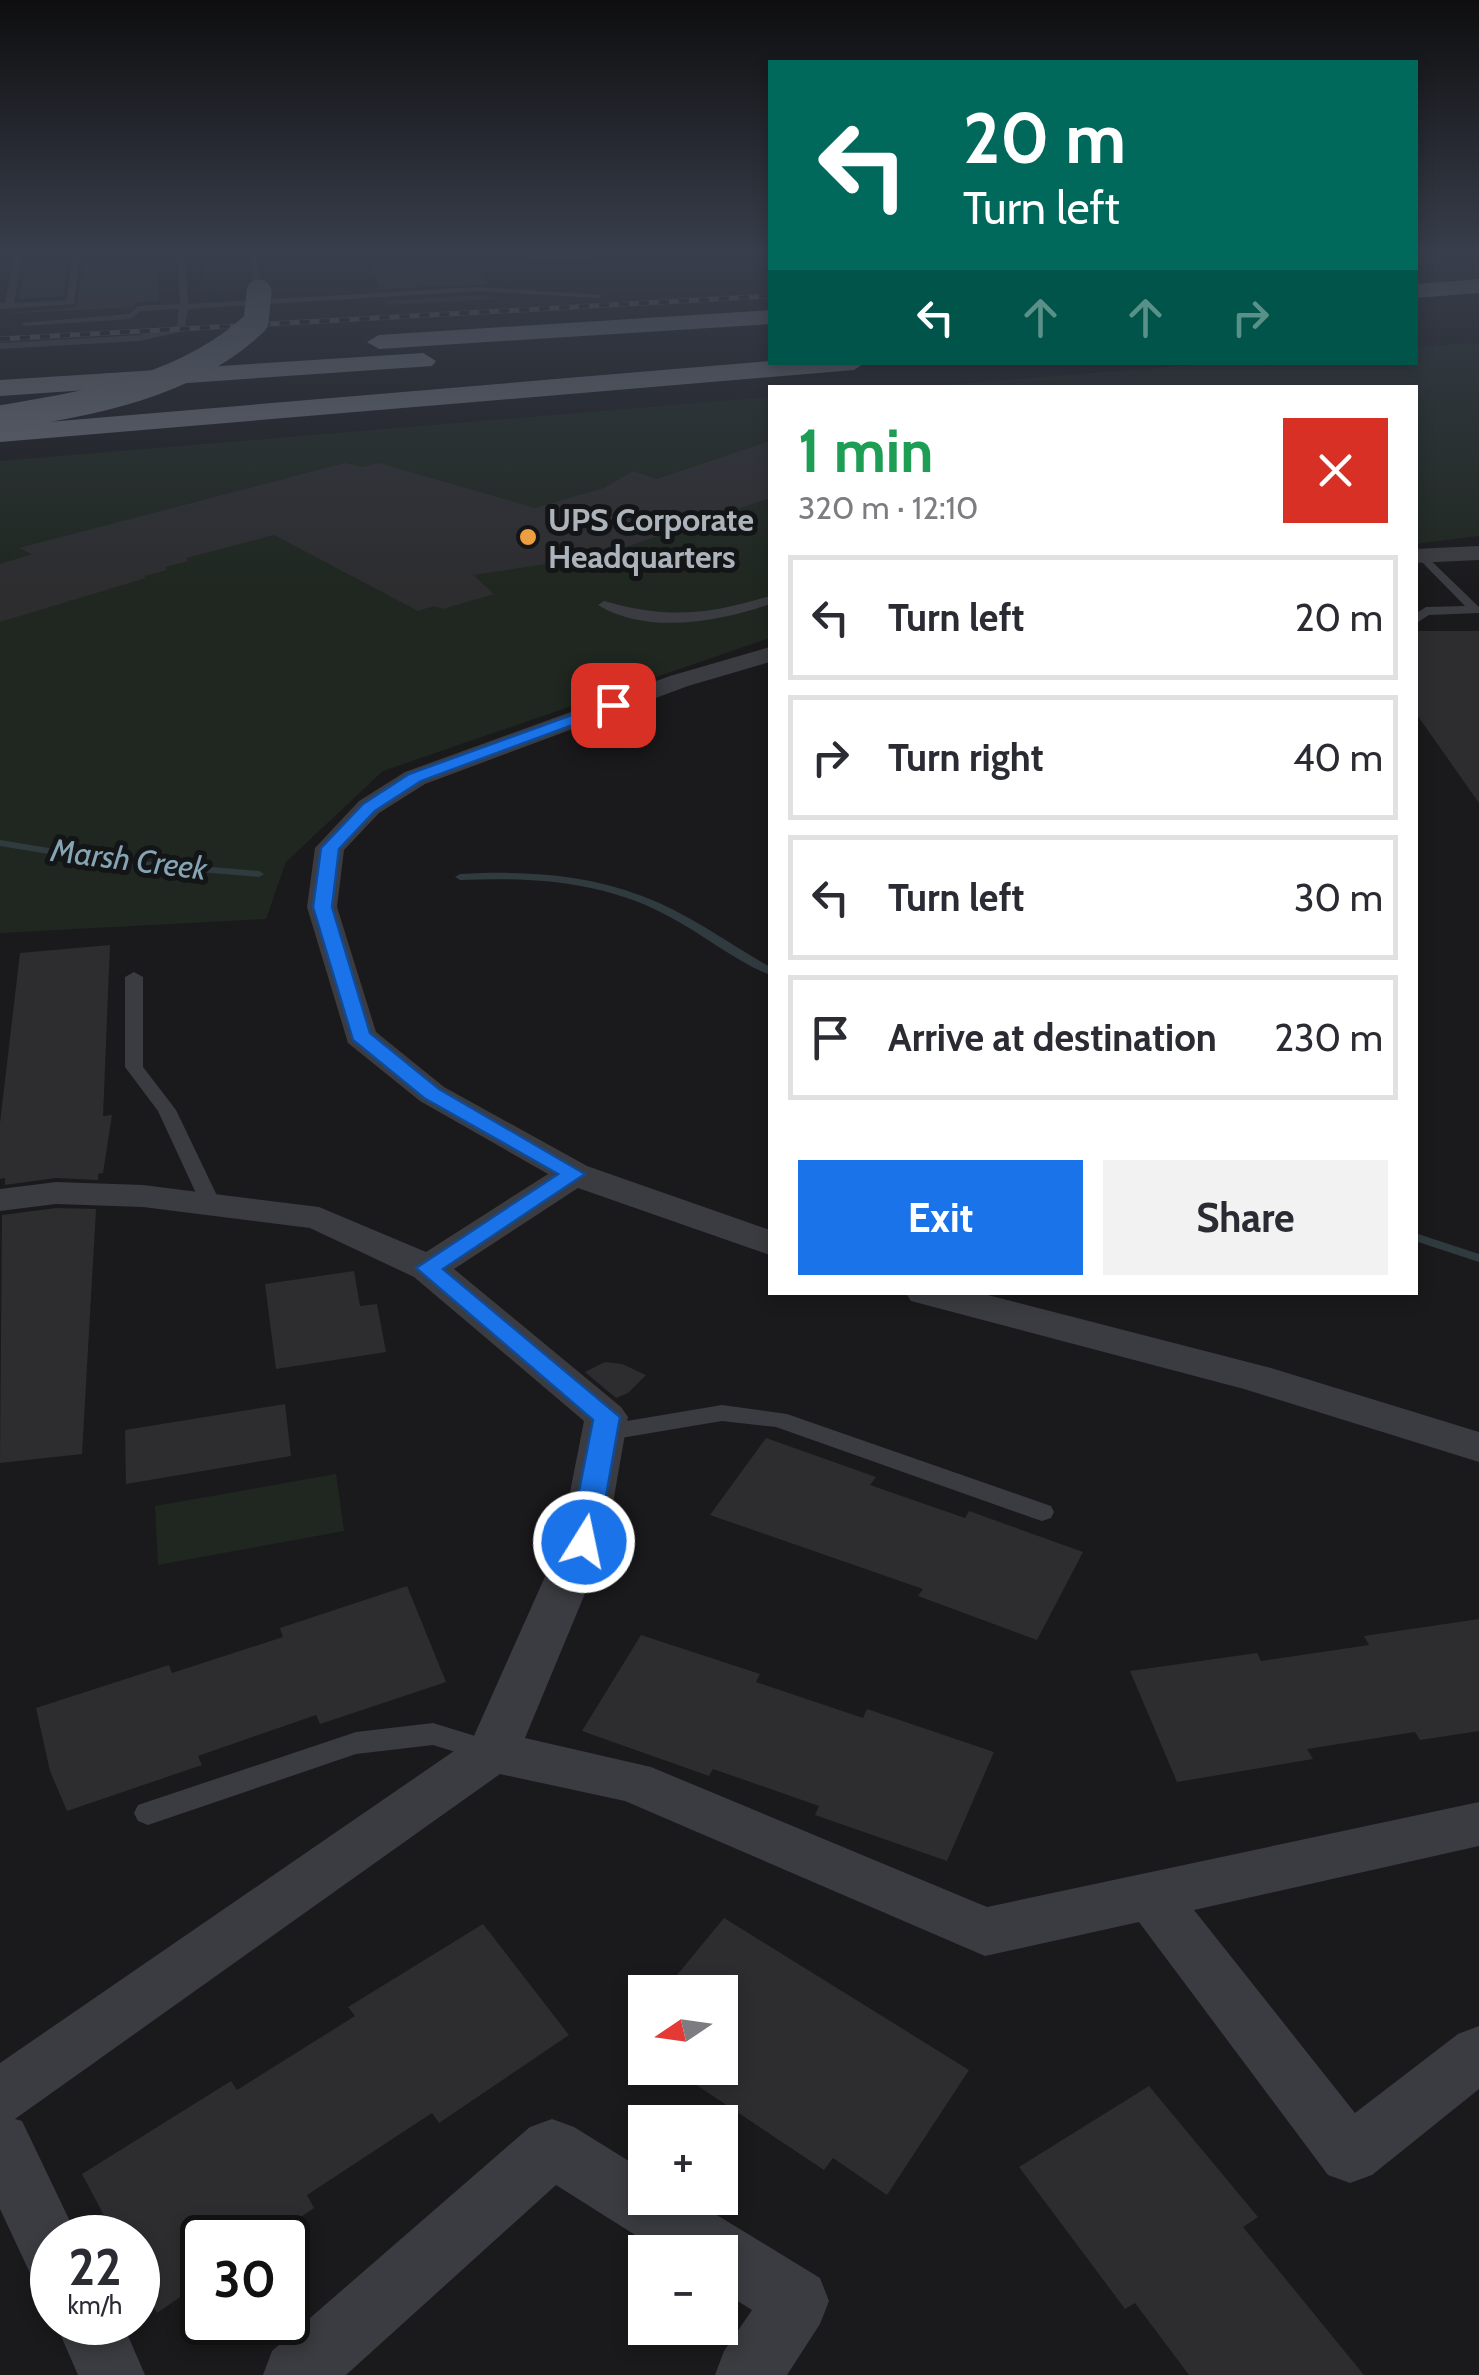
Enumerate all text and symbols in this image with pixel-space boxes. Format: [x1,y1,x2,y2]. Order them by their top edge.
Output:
text: 20 m [963,95,1126,181]
icon: left [798,100,928,230]
text: Turn left [963,181,1120,235]
icon: left [908,290,963,345]
icon: ahead [1013,290,1068,345]
icon: ahead [1118,290,1173,345]
icon: right [1223,290,1278,345]
text: 1 min [798,414,933,487]
button: close [1283,418,1388,523]
text: 320 m · 12:10 [798,488,978,527]
place label: UPS Corporate Headquarters [548,500,754,576]
marker: UPS Corporate Headquarters [517,526,539,548]
icon: left [803,590,858,645]
text: Turn left [888,594,1024,641]
text: 20 m [1295,594,1383,641]
pin [571,663,656,748]
icon: arrive [586,678,641,733]
icon: right [803,730,858,785]
text: Turn right [888,734,1044,781]
text: 40 m [1293,734,1383,781]
water label: Marsh Creek [48,830,210,888]
icon: left [803,870,858,925]
text: Turn left [888,874,1024,921]
text: 30 m [1294,874,1383,921]
icon: arrive [803,1010,858,1065]
text: Arrive at destination [888,1014,1217,1061]
text: 230 m [1274,1014,1383,1061]
button: Exit [798,1160,1083,1275]
button: Share [1103,1160,1388,1275]
position arrow [532,1490,636,1594]
north arrow [628,1975,738,2085]
map controls [628,1975,738,2345]
button: + [628,2105,738,2215]
speed limit sign: 30 [180,2215,310,2345]
button: − [628,2235,738,2345]
text: 22 [69,2237,121,2298]
text: km/h [68,2290,122,2320]

